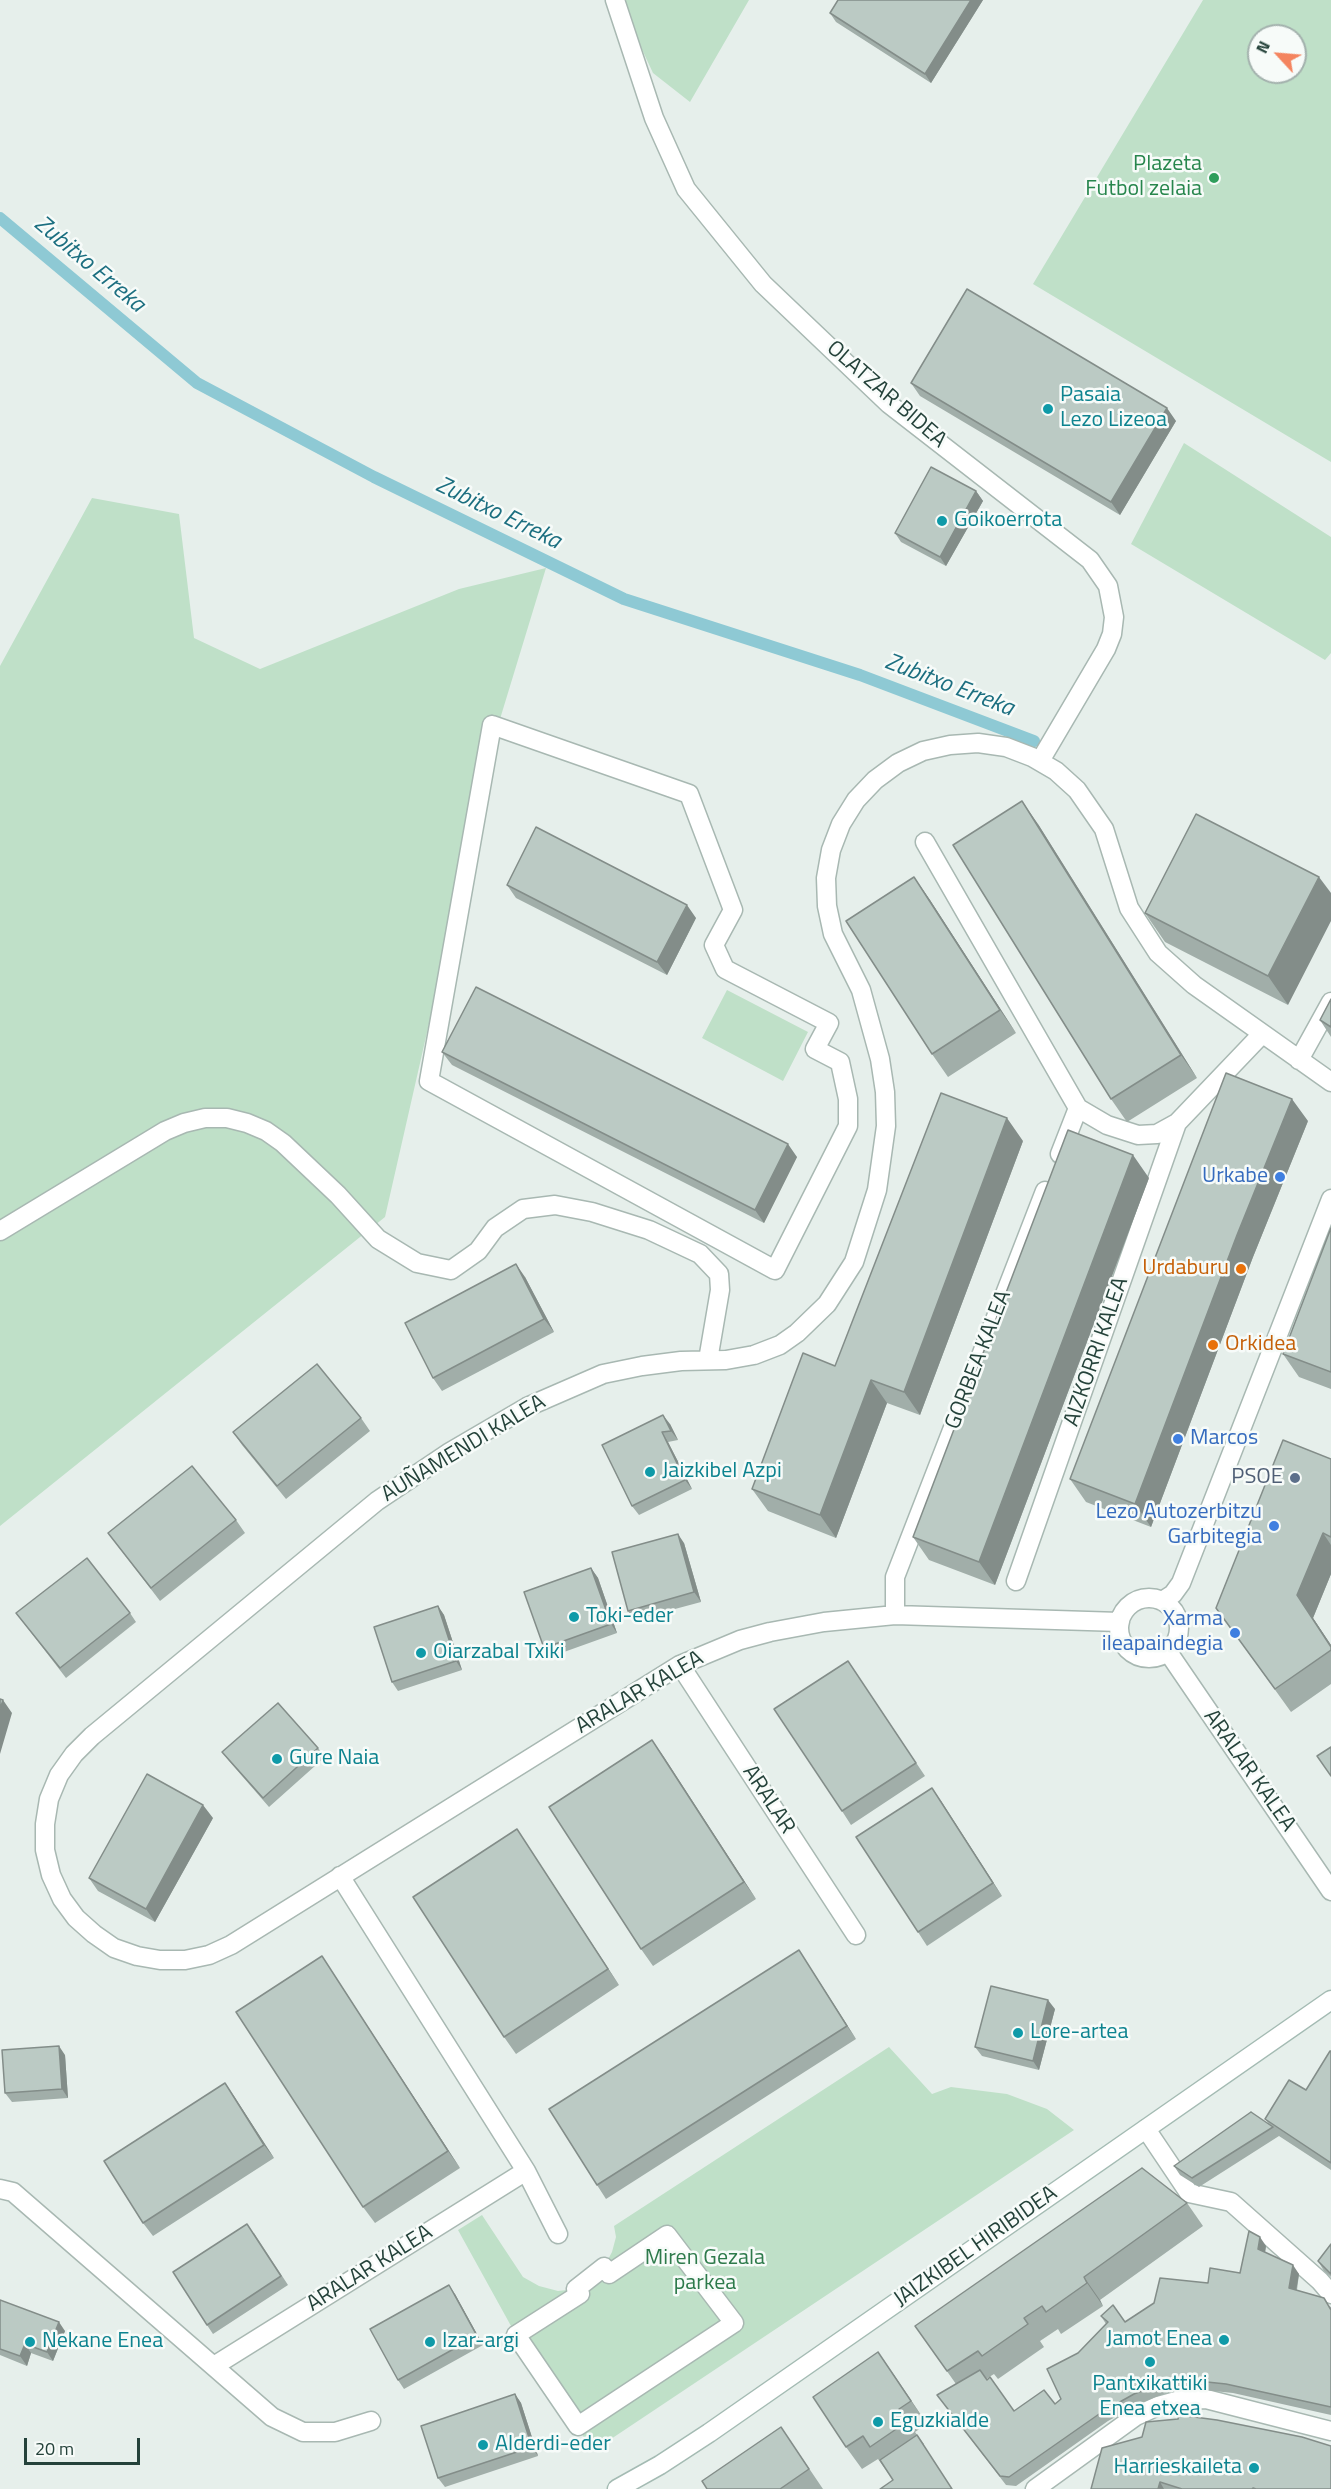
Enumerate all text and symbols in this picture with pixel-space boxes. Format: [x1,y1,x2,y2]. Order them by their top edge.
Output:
north arrow [1247,24,1307,84]
text: N [1249,37,1276,57]
place label: Plazeta Futbol zelaia [1085,152,1202,204]
marker: Plazeta Futbol zelaia [1207,171,1221,185]
water label: Zubitxo Erreka [28,210,150,320]
street label: OLATZAR BIDEA [821,336,951,454]
place label: Pasaia Lezo Lizeoa [1060,383,1167,434]
marker: Pasaia Lezo Lizeoa [1041,402,1055,416]
water label: Zubitxo Erreka [431,471,565,557]
place label: Goikoerrota [954,508,1062,534]
marker: Goikoerrota [935,514,949,528]
water label: Zubitxo Erreka [881,648,1017,724]
place label: Urkabe [1202,1164,1268,1190]
marker: Urkabe [1273,1170,1287,1184]
place label: Urdaburu [1142,1256,1229,1282]
marker: Urdaburu [1234,1262,1248,1276]
street label: AIZKORRI KALEA [1059,1274,1135,1430]
street label: GORBEA KALEA [940,1287,1018,1433]
place label: Orkidea [1225,1332,1296,1358]
marker: Orkidea [1206,1338,1220,1352]
street label: AUÑAMENDI KALEA [377,1390,551,1508]
place label: Marcos [1190,1426,1258,1452]
marker: Marcos [1171,1432,1185,1446]
place label: Jaizkibel Azpi [662,1459,782,1485]
marker: Jaizkibel Azpi [643,1465,657,1479]
place label: PSOE [1231,1465,1283,1491]
marker: PSOE [1288,1471,1302,1485]
place label: Lezo Autozerbitzu Garbitegia [1096,1500,1262,1552]
marker: Lezo Autozerbitzu Garbitegia [1267,1519,1281,1533]
place label: Toki-eder [586,1604,674,1630]
place label: Xarma ileapaindegia [1102,1607,1223,1658]
marker: Toki-eder [567,1610,581,1624]
marker: Xarma ileapaindegia [1228,1626,1242,1640]
place label: Oiarzabal Txiki [433,1640,565,1666]
marker: Oiarzabal Txiki [414,1646,428,1660]
street label: ARALAR KALEA [571,1646,709,1740]
street label: ARALAR KALEA [1197,1705,1301,1837]
place label: Gure Naia [289,1746,379,1772]
marker: Gure Naia [270,1752,284,1766]
street label: ARALAR [736,1761,800,1839]
place label: Lore-artea [1030,2020,1128,2046]
marker: Lore-artea [1011,2026,1025,2040]
street label: JAIZKIBEL HIRIBIDEA [889,2181,1063,2313]
street label: ARALAR KALEA [302,2220,438,2318]
park label: Miren Gezala parkea [645,2246,765,2298]
place label: Jamot Enea [1106,2327,1212,2353]
place label: Nekane Enea [42,2329,163,2355]
place label: Izar-argi [442,2329,519,2355]
marker: Jamot Enea [1217,2333,1231,2347]
marker: Nekane Enea [23,2335,37,2349]
marker: Izar-argi [423,2335,437,2349]
marker: Pantxikattiki Enea etxea [1143,2355,1157,2369]
place label: Pantxikattiki Enea etxea [1092,2372,1208,2424]
place label: Eguzkialde [890,2409,989,2435]
marker: Eguzkialde [871,2415,885,2429]
scale bar [27,2426,142,2464]
place label: Alderdi-eder [495,2432,611,2458]
text: 20 m [35,2435,74,2462]
marker: Alderdi-eder [476,2438,490,2452]
place label: Harrieskaileta [1114,2455,1242,2481]
marker: Harrieskaileta [1247,2461,1261,2475]

